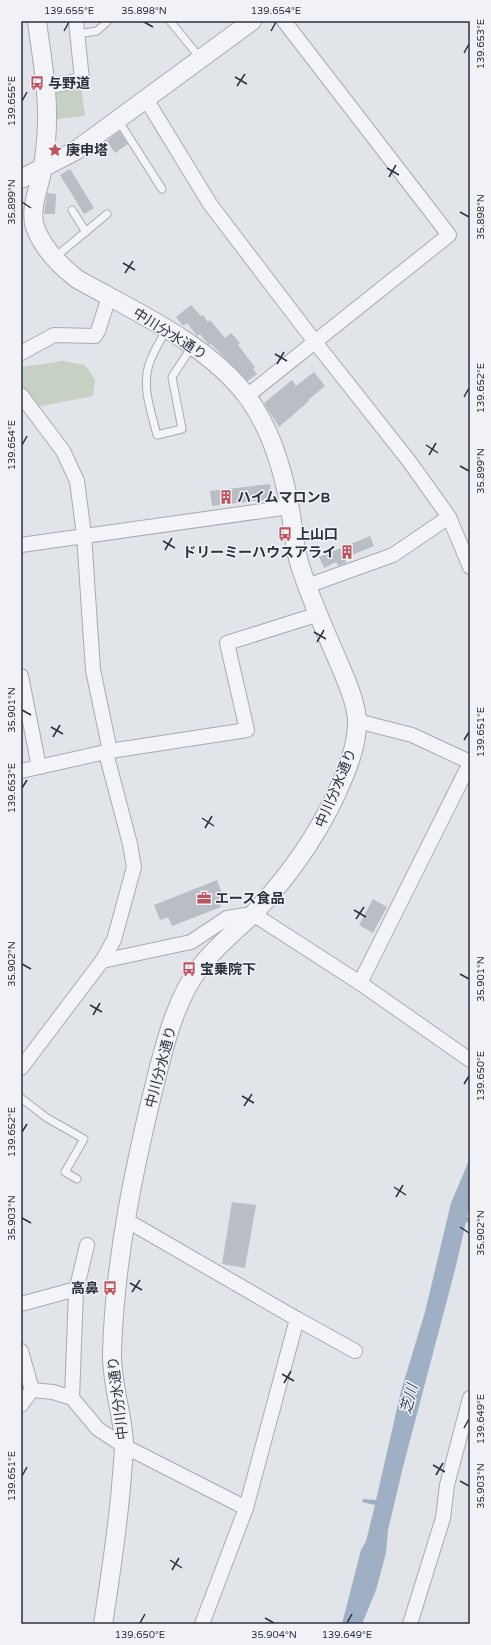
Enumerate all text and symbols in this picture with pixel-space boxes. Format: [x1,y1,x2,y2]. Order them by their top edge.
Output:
text: 139.655°E [44,5,94,17]
text: 35.898°N [121,5,167,17]
text: 139.654°E [251,5,301,17]
text: 139.653°E [475,19,487,69]
bus stop icon: 与野道 [29,75,45,91]
place label: 与野道 [48,75,90,92]
text: 139.655°E [6,76,18,126]
place icon: 庚申塔 [47,142,63,158]
place label: 庚申塔 [66,142,108,159]
text: 35.899°N [6,179,18,225]
text: 35.898°N [475,194,487,240]
street label: 中川分水通り [130,305,210,363]
text: 139.652°E [475,363,487,413]
text: 139.654°E [6,420,18,470]
text: 35.899°N [475,448,487,494]
building icon: ハイムマロンB [218,489,234,505]
place label: ハイムマロンB [237,489,330,506]
bus stop icon: 上山口 [277,526,293,542]
place label: 上山口 [296,526,338,543]
place label: ドリーミーハウスアライ [182,544,336,561]
building icon: ドリーミーハウスアライ [339,544,355,560]
text: 35.901°N [6,687,18,733]
text: 139.651°E [475,707,487,757]
street label: 中川分水通り [312,746,360,830]
text: 139.653°E [6,763,18,813]
office icon: エース食品 [196,890,212,906]
place label: エース食品 [215,890,284,907]
text: 35.902°N [6,941,18,987]
text: 35.901°N [475,956,487,1002]
bus stop icon: 宝乗院下 [181,961,197,977]
place label: 宝乗院下 [200,961,256,978]
street label: 中川分水通り [142,1024,180,1110]
text: 139.650°E [475,1051,487,1101]
text: 139.652°E [6,1107,18,1157]
text: 35.903°N [6,1195,18,1241]
text: 35.902°N [475,1210,487,1256]
place label: 高鼻 [71,1280,99,1297]
bus stop icon: 高鼻 [102,1280,118,1296]
street label: 中川分水通り [104,1355,132,1441]
water label: 芝川 [396,1380,422,1416]
text: 139.649°E [475,1394,487,1444]
text: 139.651°E [6,1451,18,1501]
text: 35.903°N [475,1463,487,1509]
text: 139.650°E [115,1629,165,1641]
text: 35.904°N [251,1629,297,1641]
text: 139.649°E [322,1629,372,1641]

